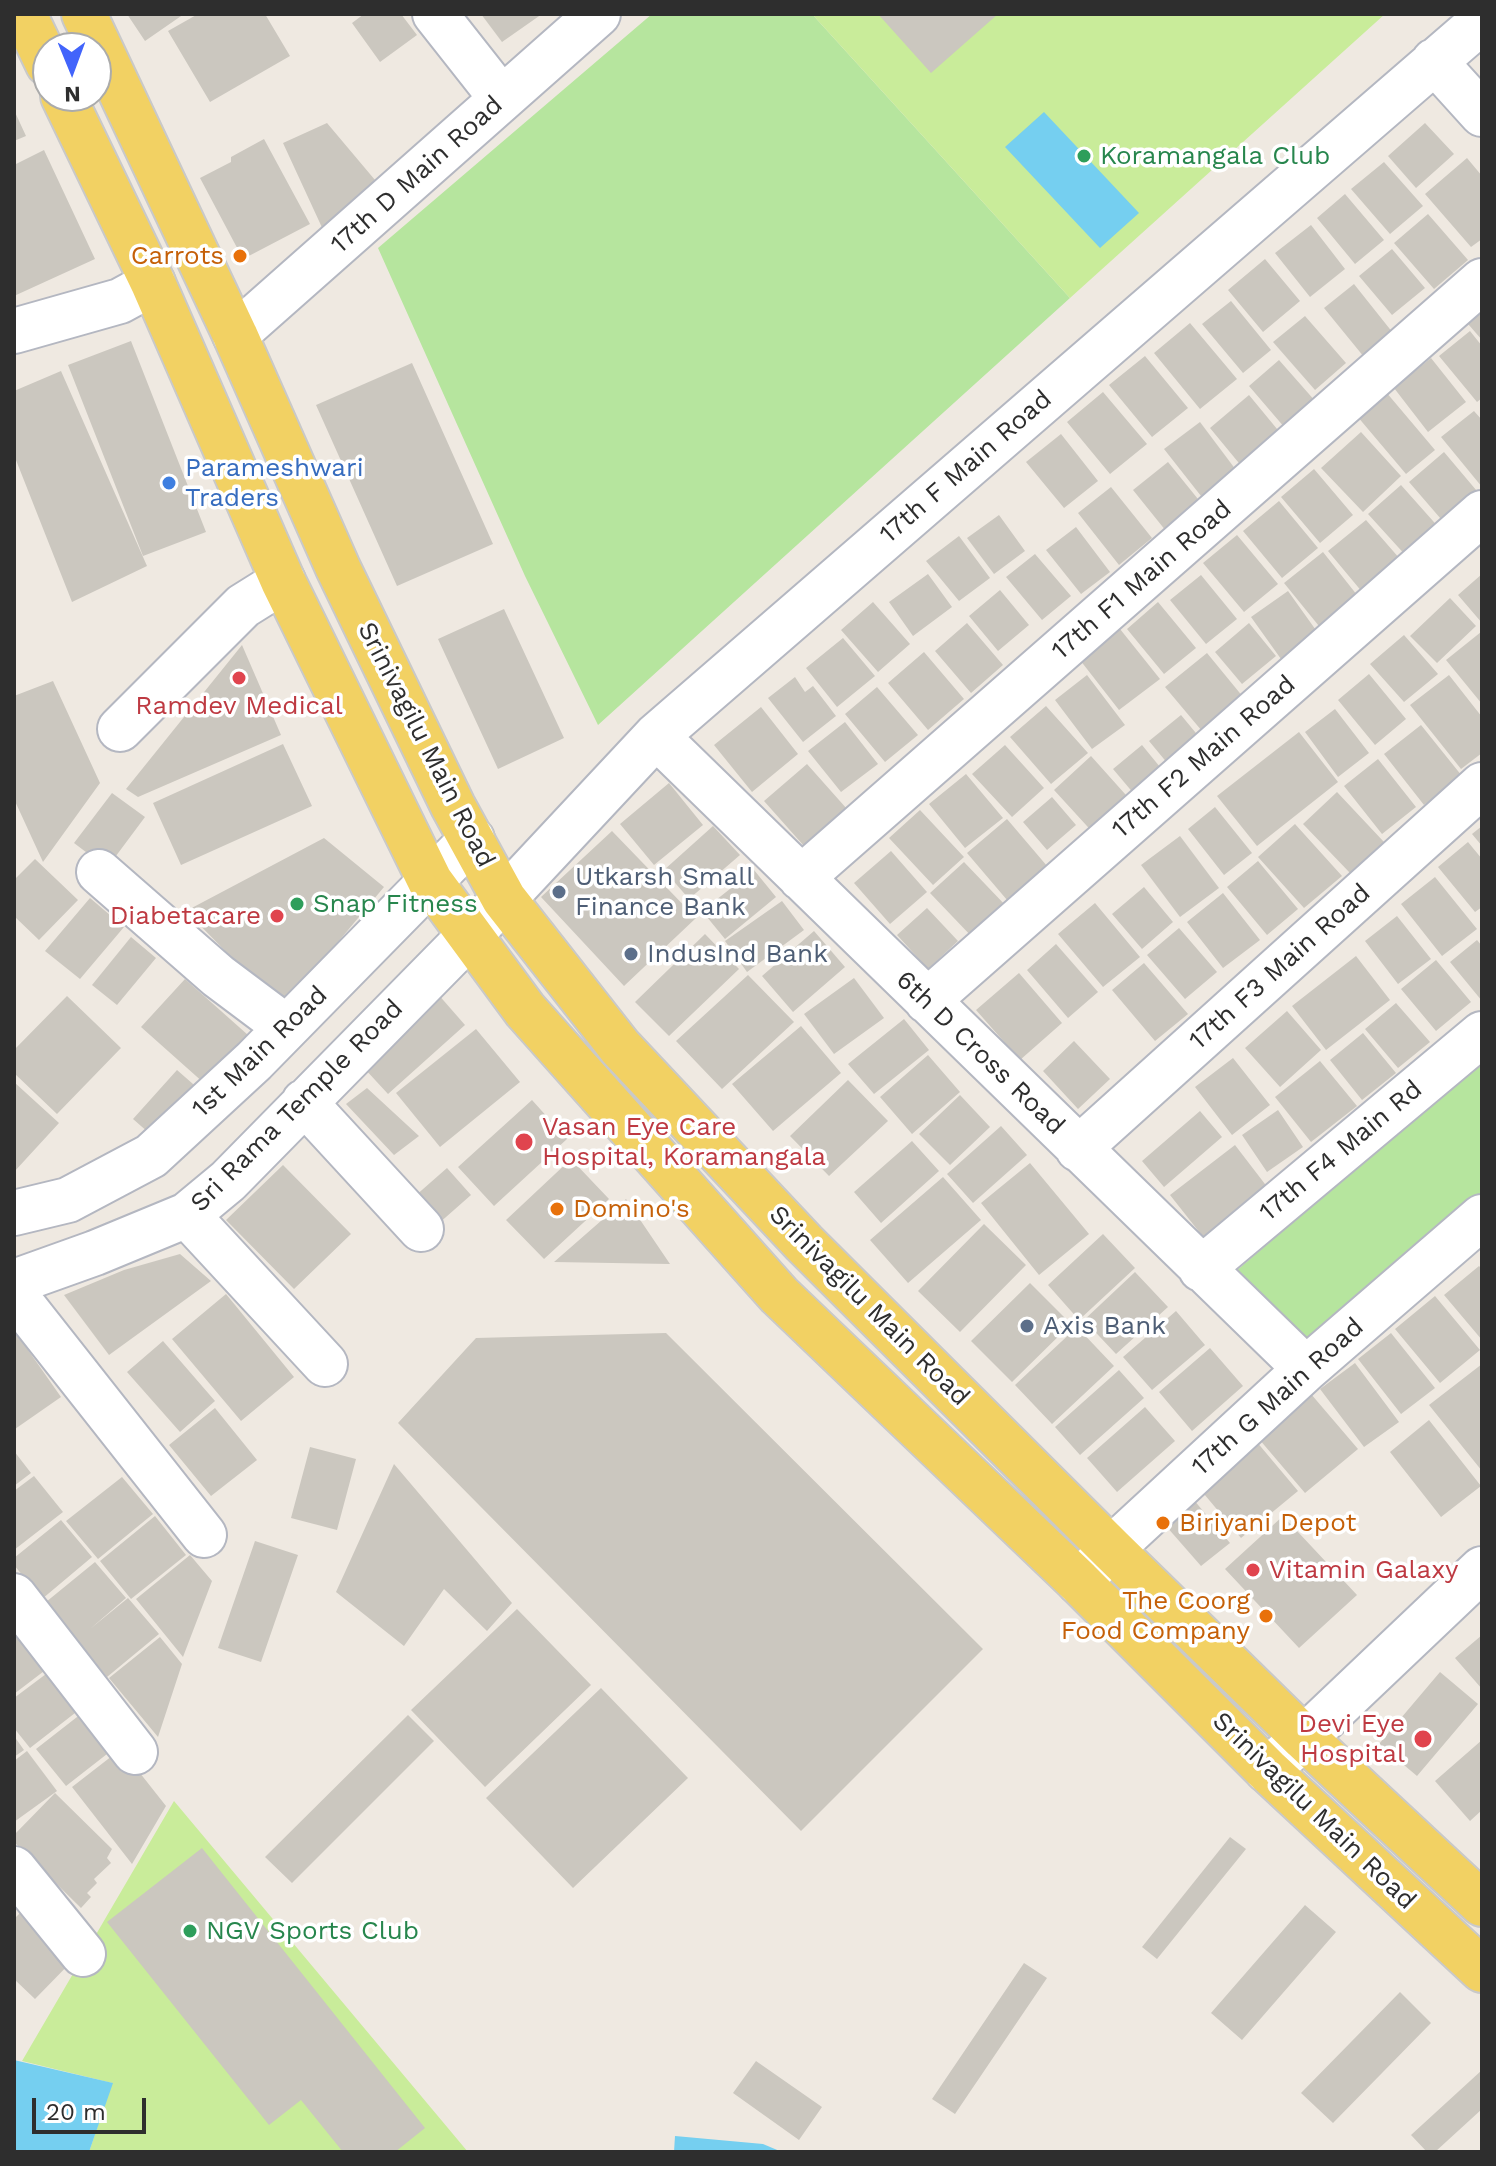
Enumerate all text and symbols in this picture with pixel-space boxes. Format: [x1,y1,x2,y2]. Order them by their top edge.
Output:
north arrow [32,32,112,112]
text: N [64,82,81,107]
street label: 17th D Main Road [325,90,509,260]
place label: Koramangala Club [1100,140,1330,172]
marker: Koramangala Club [1075,147,1093,165]
place label: Carrots [131,240,224,272]
marker: Carrots [231,247,249,265]
street label: 17th F Main Road [874,384,1058,550]
place label: Parameshwari Traders [185,452,364,514]
marker: Parameshwari Traders [160,474,178,492]
street label: 17th F1 Main Road [1046,494,1238,666]
street label: Srinivagilu Main Road [351,617,501,873]
marker: Ramdev Medical [230,669,248,687]
street label: 17th F2 Main Road [1106,669,1302,845]
place label: Ramdev Medical [135,690,343,722]
place label: Utkarsh Small Finance Bank [575,861,754,922]
street label: 17th F3 Main Road [1183,878,1377,1056]
marker: Utkarsh Small Finance Bank [550,883,568,901]
place label: Snap Fitness [313,888,478,920]
marker: Snap Fitness [288,895,306,913]
place label: Diabetacare [110,900,261,932]
marker: Diabetacare [268,907,286,925]
place label: IndusInd Bank [647,938,828,970]
marker: IndusInd Bank [622,945,640,963]
street label: 6th D Cross Road [889,964,1071,1142]
street label: 1st Main Road [186,980,334,1124]
street label: Sri Rama Temple Road [184,993,410,1219]
street label: 17th F4 Main Rd [1253,1074,1429,1228]
place label: Vasan Eye Care Hospital, Koramangala [542,1111,826,1172]
marker: Vasan Eye Care Hospital, Koramangala [513,1131,535,1153]
place label: Domino's [573,1193,690,1225]
street label: Srinivagilu Main Road [762,1199,976,1413]
marker: Domino's [548,1200,566,1218]
place label: Axis Bank [1043,1310,1166,1342]
street label: 17th G Main Road [1186,1312,1370,1482]
marker: Axis Bank [1018,1317,1036,1335]
place label: Biriyani Depot [1179,1507,1356,1539]
marker: Biriyani Depot [1154,1514,1172,1532]
place label: Vitamin Galaxy [1269,1554,1459,1586]
marker: Vitamin Galaxy [1244,1561,1262,1579]
place label: The Coorg Food Company [1061,1585,1250,1646]
marker: The Coorg Food Company [1257,1607,1275,1625]
street label: Srinivagilu Main Road [1206,1706,1422,1916]
place label: Devi Eye Hospital [1298,1708,1405,1770]
marker: Devi Eye Hospital [1412,1728,1434,1750]
place label: NGV Sports Club [206,1915,419,1947]
marker: NGV Sports Club [181,1922,199,1940]
scale bar [36,2082,150,2132]
text: 20 m [46,2098,106,2126]

